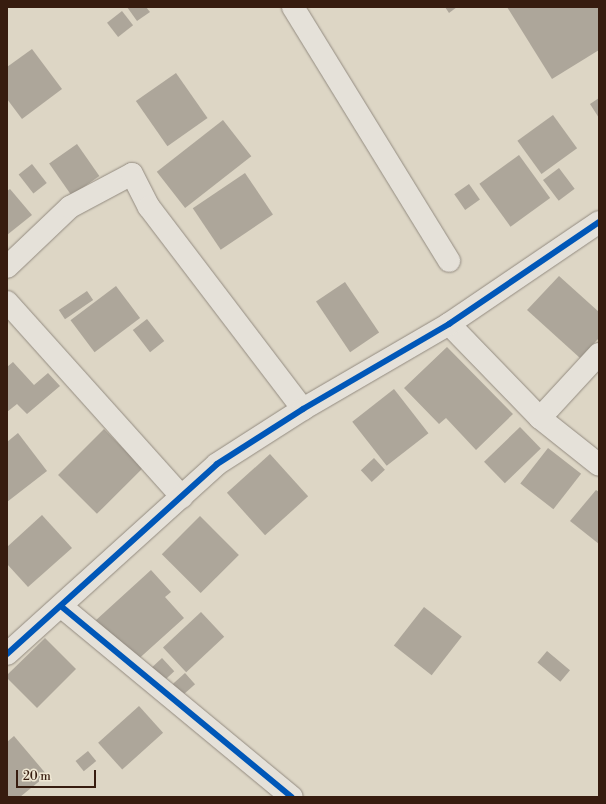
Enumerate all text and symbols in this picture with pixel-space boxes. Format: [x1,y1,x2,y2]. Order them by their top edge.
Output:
scale bar [18,762,98,788]
text: 20 m [23,769,51,784]

